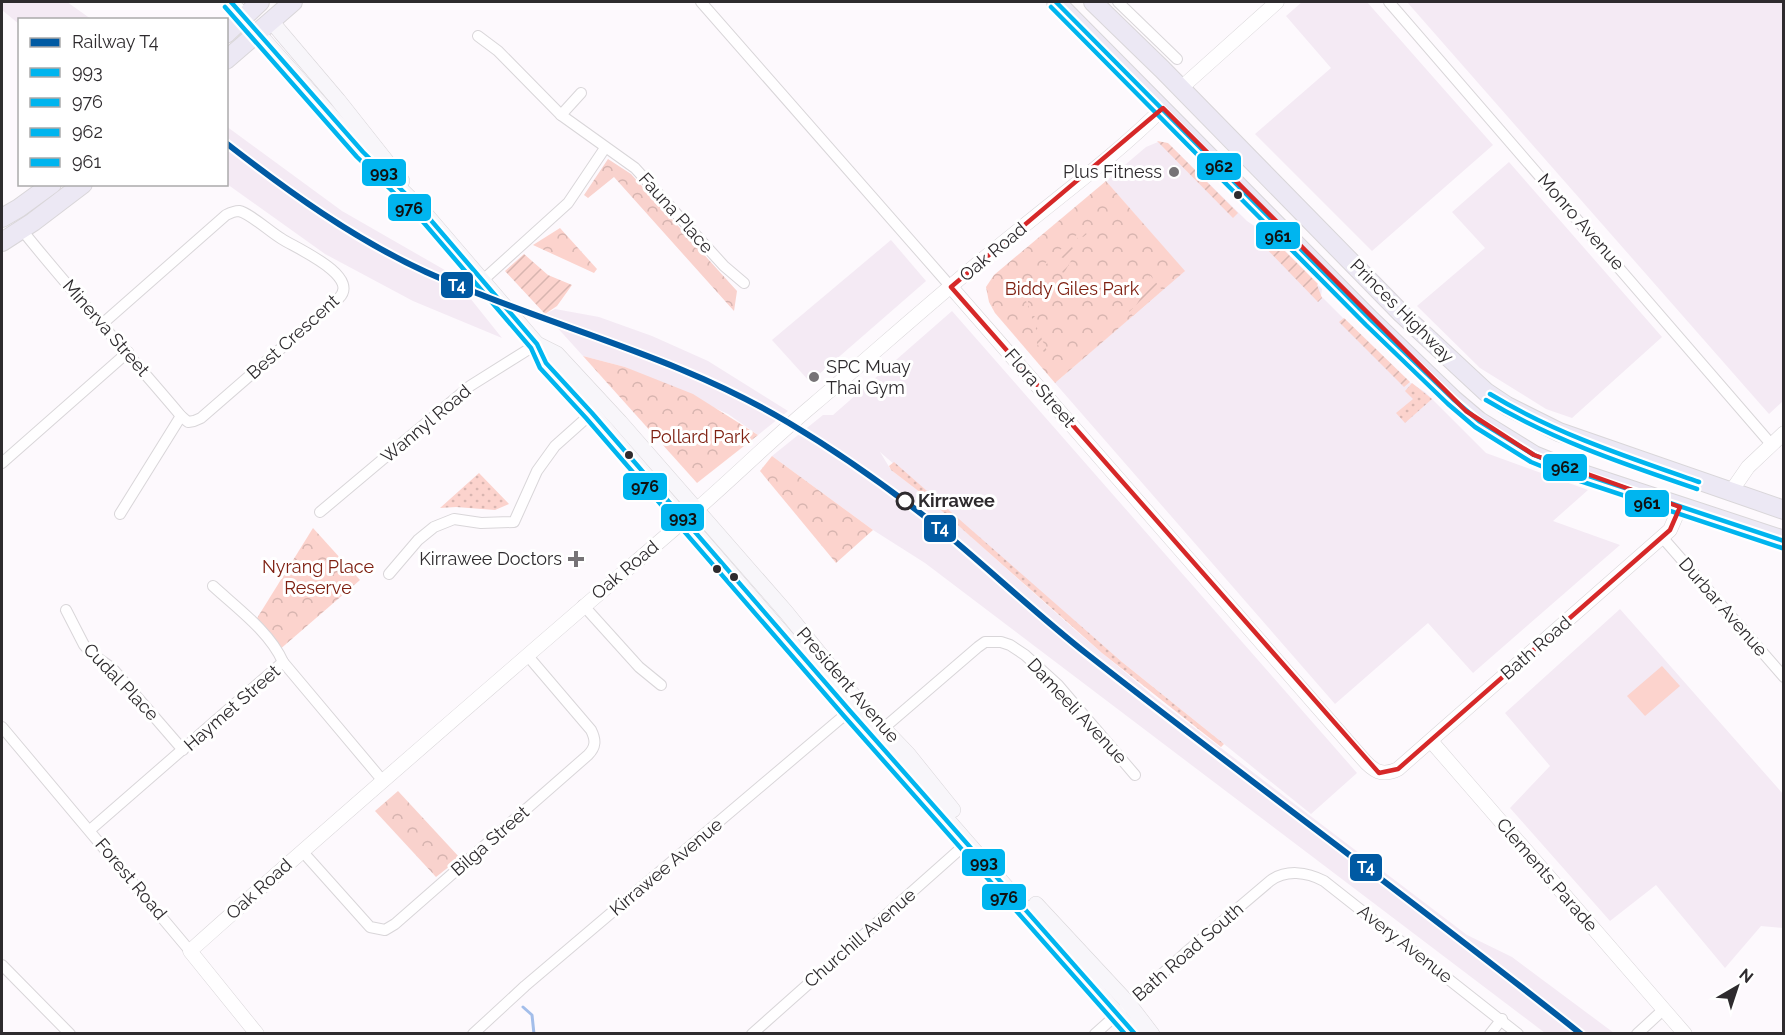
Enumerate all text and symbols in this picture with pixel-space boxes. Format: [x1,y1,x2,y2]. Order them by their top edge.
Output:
legend [18,18,228,186]
text: Railway T4 [72,31,159,52]
text: 993 [72,61,103,82]
text: 976 [72,91,103,112]
text: 962 [72,121,103,142]
text: 961 [72,151,101,172]
line badge: 962 [1196,152,1242,181]
text: 962 [1205,157,1233,176]
line badge: 993 [361,158,407,187]
place label: Plus Fitness [1063,161,1162,182]
text: 993 [370,163,398,182]
marker: Plus Fitness [1167,165,1181,179]
street label: Fauna Place [635,168,718,258]
street label: Monro Avenue [1534,169,1629,274]
unlabelled marker [1232,189,1244,201]
line badge: 976 [387,193,432,222]
text: 976 [395,199,423,218]
street label: Oak Road [955,218,1030,286]
line badge: 961 [1255,221,1301,250]
text: 961 [1264,227,1292,246]
street label: Princes Highway [1346,254,1459,367]
line badge: T4 [440,271,474,299]
street label: Minerva Street [59,275,154,380]
text: T4 [448,276,466,295]
park label: Biddy Giles Park [1005,278,1140,299]
street label: Best Crescent [242,290,343,383]
street label: Flora Street [1001,344,1080,431]
place label: SPC Muay Thai Gym [826,356,911,398]
marker: SPC Muay Thai Gym [807,370,821,384]
street label: Wannyl Road [377,380,475,467]
park label: Pollard Park [650,426,750,447]
unlabelled marker [623,449,635,461]
line badge: 962 [1542,453,1588,482]
text: 962 [1551,458,1579,477]
line badge: 976 [622,472,668,501]
text: 976 [631,477,659,496]
line badge: 961 [1624,489,1670,518]
place label: Kirrawee [918,490,995,511]
marker: Kirrawee [896,492,914,510]
text: 961 [1633,494,1661,513]
line badge: 993 [660,503,705,532]
text: 993 [669,508,697,527]
line badge: T4 [923,514,957,543]
text: T4 [931,519,949,538]
street label: Oak Road [587,536,662,604]
place label: Kirrawee Doctors [419,548,562,569]
marker: Kirrawee Doctors [567,550,585,568]
street label: Durbar Avenue [1675,553,1772,661]
park label: Nyrang Place Reserve [262,556,375,598]
unlabelled marker [711,563,723,575]
unlabelled marker [728,571,740,583]
street label: Bath Road [1496,611,1575,684]
street label: President Avenue [793,623,904,747]
street label: Cudal Place [79,639,164,725]
street label: Dameeli Avenue [1023,654,1132,768]
street label: Haymet Street [179,660,284,755]
street label: Bilga Street [446,801,533,880]
street label: Kirrawee Avenue [605,813,726,920]
street label: Clements Parade [1492,814,1603,936]
street label: Forest Road [91,834,172,924]
line badge: 993 [961,848,1006,877]
text: 993 [970,853,998,872]
line badge: T4 [1349,853,1383,882]
street label: Oak Road [222,854,296,923]
text: T4 [1357,858,1375,877]
street label: Churchill Avenue [800,883,920,992]
line badge: 976 [981,883,1027,911]
text: 976 [990,888,1018,907]
street label: Bath Road South [1128,898,1247,1005]
street label: Avery Avenue [1354,900,1457,987]
north arrow [1707,957,1767,1017]
text: N [1735,965,1757,987]

